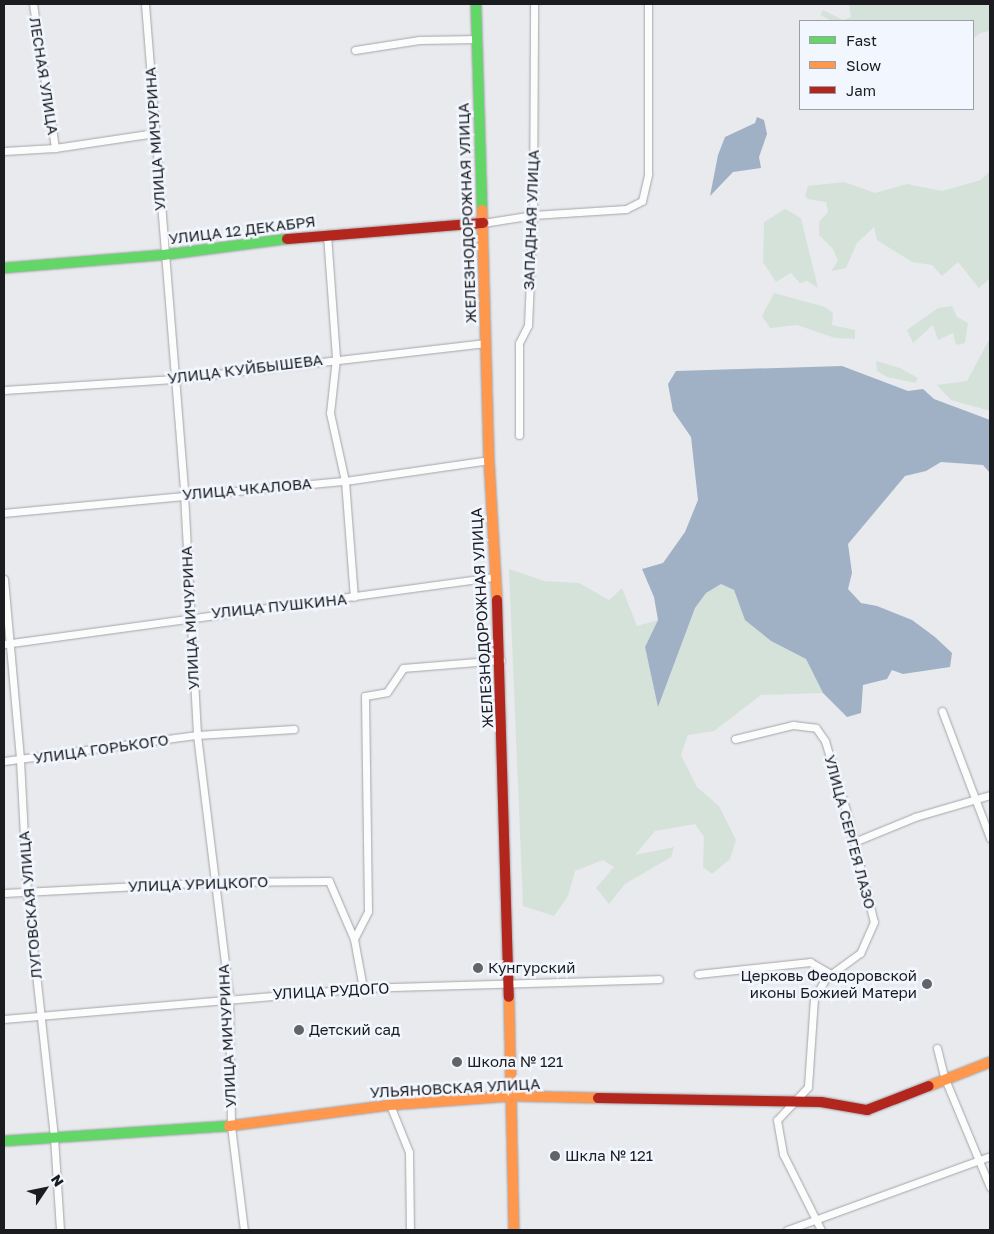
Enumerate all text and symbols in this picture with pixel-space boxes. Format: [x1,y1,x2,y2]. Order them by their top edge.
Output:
street label: ЛЕСНАЯ УЛИЦА [26,16,62,136]
legend [799,20,974,110]
text: Fast [846,31,877,49]
text: Slow [846,56,881,74]
street label: УЛИЦА МИЧУРИНА [141,67,169,211]
text: Jam [846,81,876,99]
street label: ЖЕЛЕЗНОДОРОЖНАЯ УЛИЦА [454,102,480,324]
street label: ЗАПАДНАЯ УЛИЦА [520,149,542,291]
street label: УЛИЦА 12 ДЕКАБРЯ [168,212,316,248]
street label: УЛИЦА КУЙБЫШЕВА [167,351,323,387]
street label: УЛИЦА ЧКАЛОВА [182,474,312,504]
street label: ЖЕЛЕЗНОДОРОЖНАЯ УЛИЦА [467,507,497,729]
street label: УЛИЦА МИЧУРИНА [177,546,203,690]
street label: УЛИЦА ПУШКИНА [210,590,348,622]
street label: УЛИЦА ГОРЬКОГО [32,731,170,767]
street label: УЛИЦА СЕРГЕЯ ЛАЗО [821,753,879,911]
street label: ЛУГОВСКАЯ УЛИЦА [15,830,45,980]
street label: УЛИЦА УРИЦКОГО [128,873,268,895]
place label: Кунгурский [488,959,575,977]
marker: Кунгурский [472,962,484,974]
street label: УЛИЦА МИЧУРИНА [214,964,240,1108]
place label: Церковь Феодоровской иконы Божией Матери [740,966,917,1001]
marker: Церковь Феодоровской иконы Божией Матери [921,978,933,990]
street label: УЛИЦА РУДОГО [272,979,390,1003]
place label: Детский сад [309,1021,400,1039]
marker: Детский сад [293,1024,305,1036]
place label: Школа № 121 [467,1053,563,1071]
marker: Школа № 121 [451,1056,463,1068]
street label: УЛЬЯНОВСКАЯ УЛИЦА [369,1075,541,1101]
place label: Шкла № 121 [565,1147,653,1165]
marker: Шкла № 121 [549,1150,561,1162]
north arrow [20,1164,70,1214]
text: N [48,1171,68,1189]

